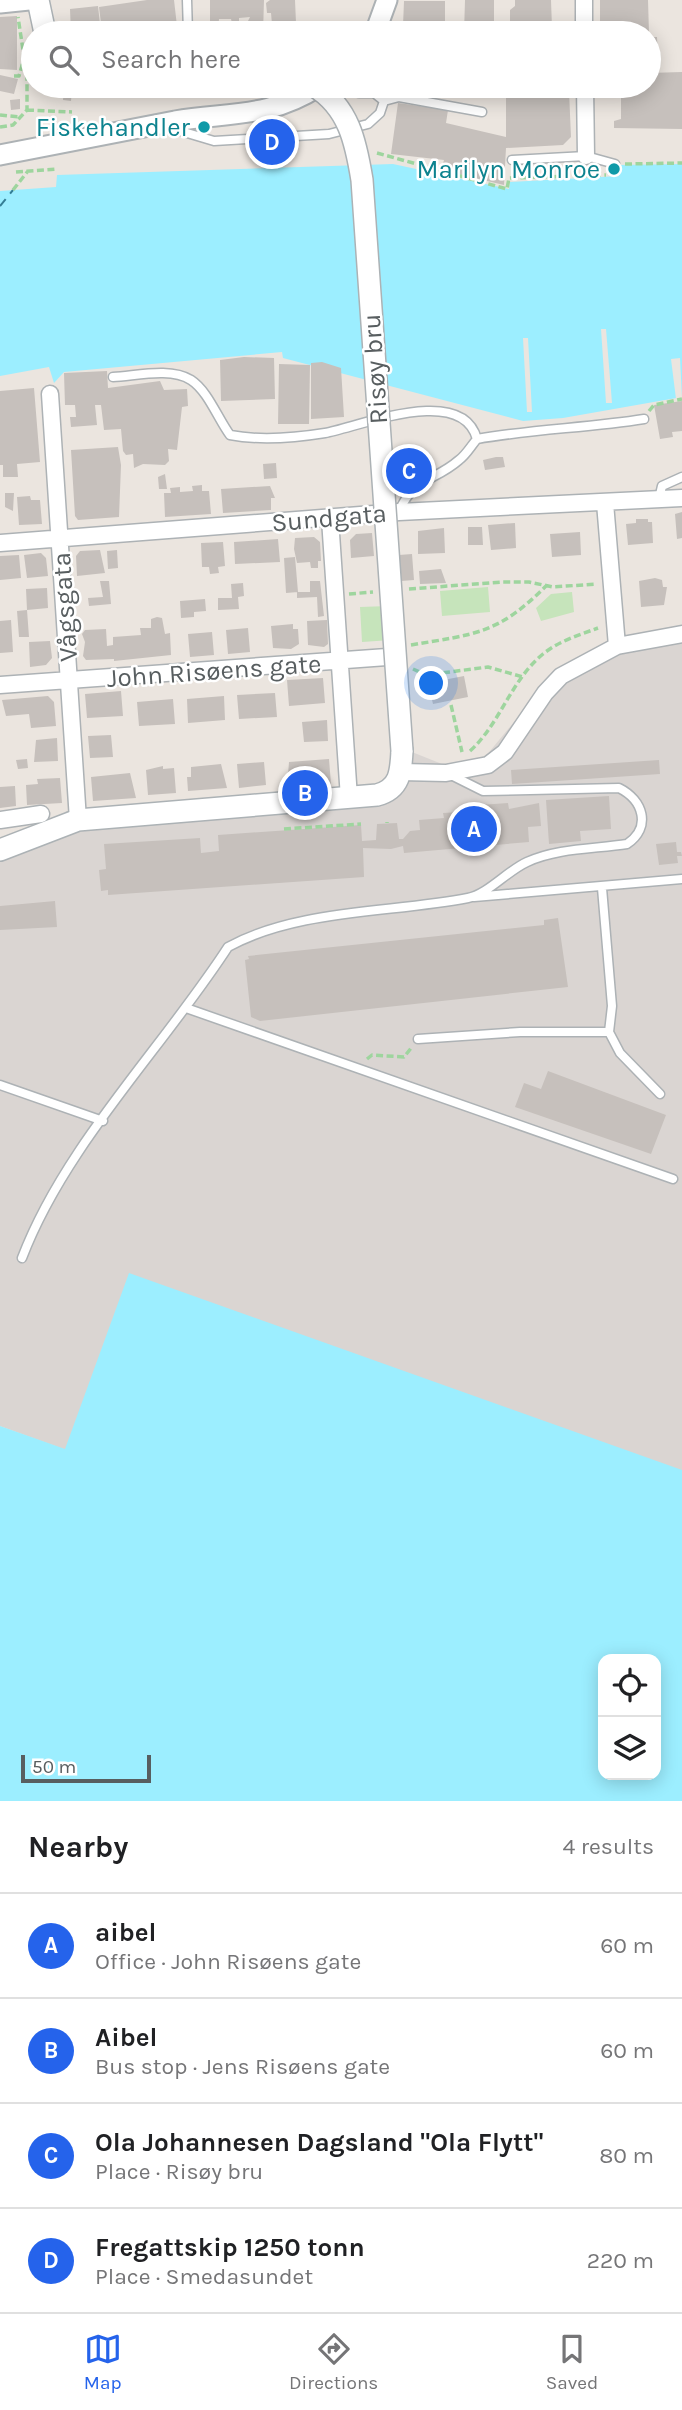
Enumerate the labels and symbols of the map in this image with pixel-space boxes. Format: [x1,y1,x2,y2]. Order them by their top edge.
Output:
place label: Fiskehandler [36,112,191,143]
pin: D [249,116,295,168]
marker: Fiskehandler [196,119,212,135]
place label: Marilyn Monroe [416,154,600,185]
marker: Marilyn Monroe [606,161,622,177]
street label: Risøy bru [356,313,394,425]
pin: C [386,445,432,497]
street label: Sundgata [270,498,388,538]
street label: Vågsgata [46,551,84,663]
street label: John Risøens gate [106,648,322,694]
your location [414,666,448,700]
pin: B [282,767,328,819]
pin: A [451,803,497,855]
scale bar [21,1752,150,1784]

